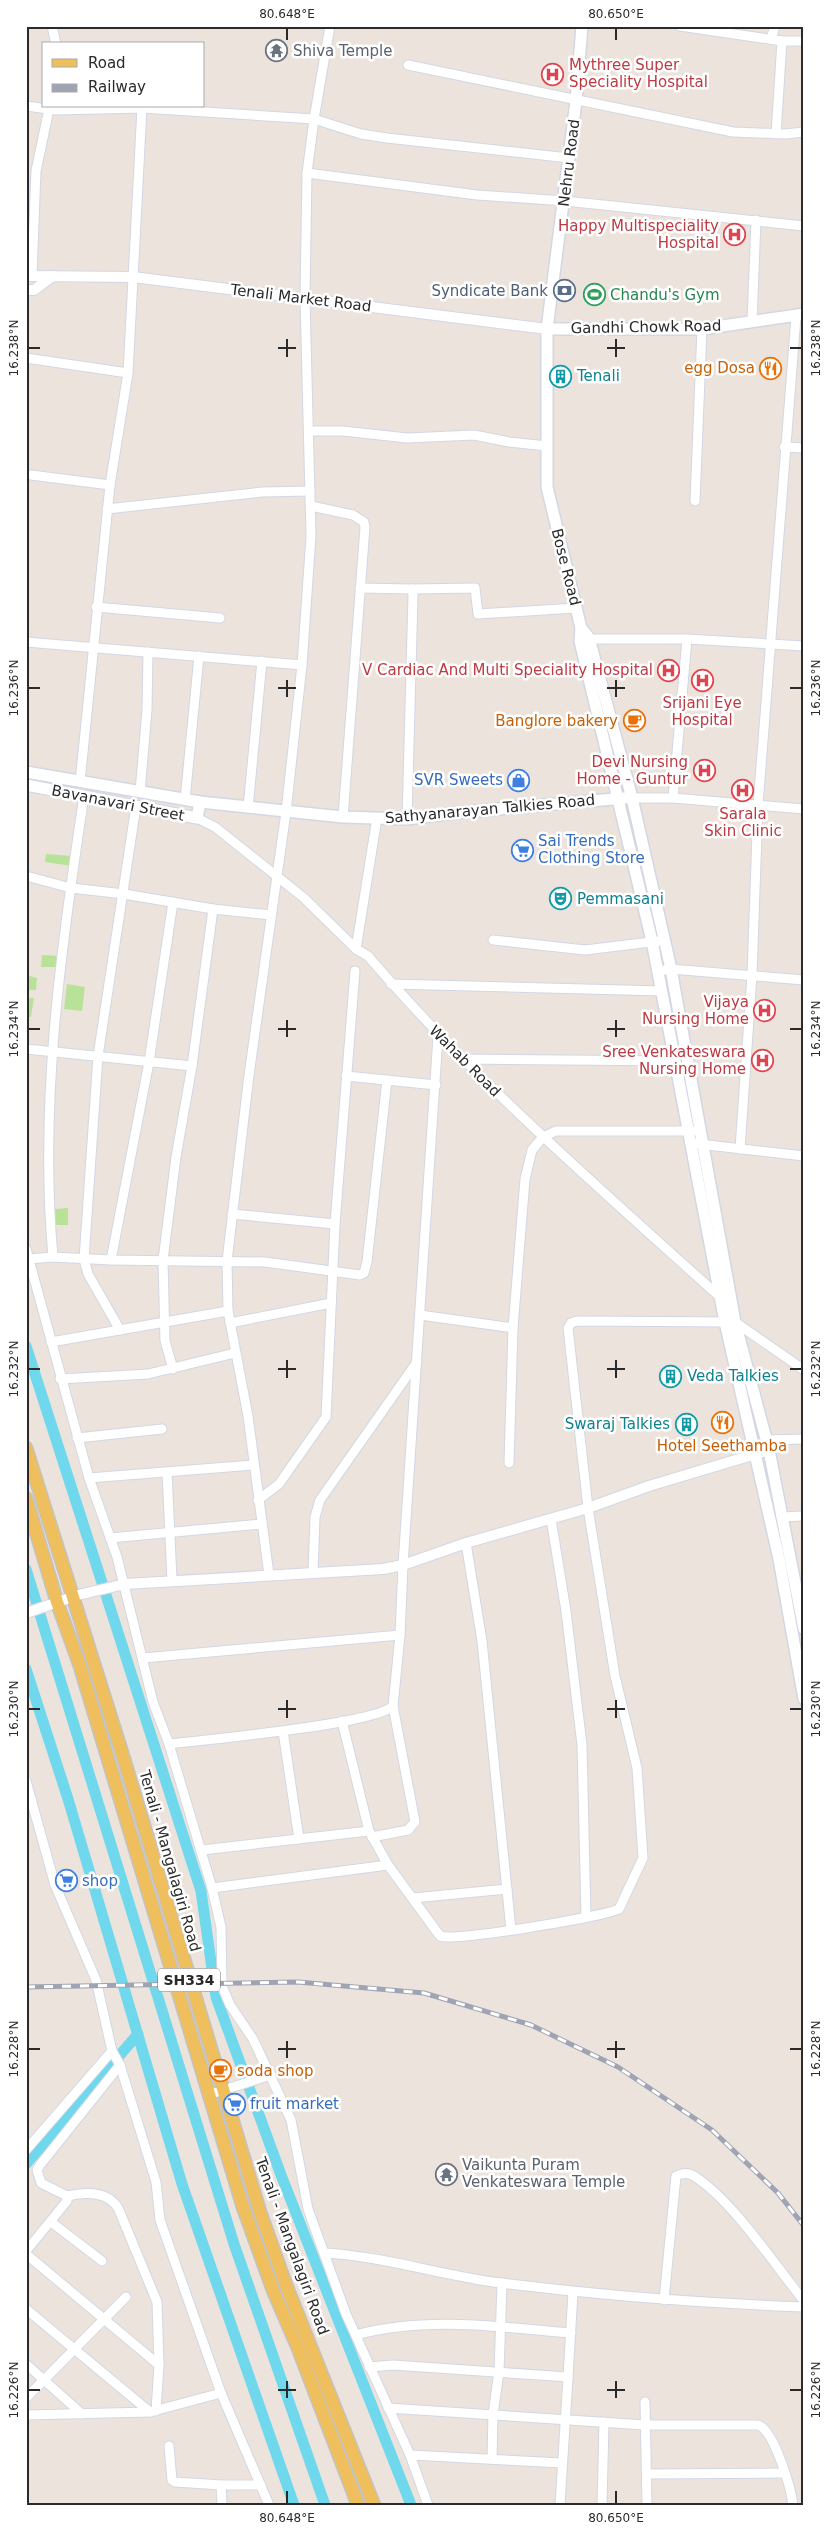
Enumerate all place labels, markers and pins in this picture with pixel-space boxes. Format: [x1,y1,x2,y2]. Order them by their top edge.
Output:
temple icon: Shiva Temple [265,39,289,63]
place label: Shiva Temple [293,42,392,60]
place label: Mythree Super Speciality Hospital [569,56,708,91]
hospital icon: Mythree Super Speciality Hospital [541,62,565,86]
place label: Happy Multispeciality Hospital [558,217,719,252]
hospital icon: Happy Multispeciality Hospital [723,223,747,247]
bank icon: Syndicate Bank [552,279,576,303]
place label: Syndicate Bank [431,282,548,300]
sports icon: Chandu's Gym [582,283,606,307]
place label: Chandu's Gym [610,286,720,304]
restaurant icon: egg Dosa [759,356,783,380]
place label: egg Dosa [684,359,755,377]
building icon: Tenali [549,364,573,388]
place label: Tenali [576,367,620,385]
hospital icon: V Cardiac And Multi Speciality Hospital [657,658,681,682]
place label: V Cardiac And Multi Speciality Hospital [362,661,653,679]
hospital icon: Srijani Eye Hospital [690,668,714,692]
place label: Srijani Eye Hospital [662,694,742,729]
cafe icon: Banglore bakery [622,709,646,733]
place label: Banglore bakery [495,712,618,730]
place label: Devi Nursing Home - Guntur [577,753,689,788]
hospital icon: Devi Nursing Home - Guntur [692,759,716,783]
shop icon: SVR Sweets [507,768,531,792]
place label: SVR Sweets [414,771,503,789]
hospital icon: Sarala Skin Clinic [731,779,755,803]
place label: Sarala Skin Clinic [704,805,782,840]
place label: Sai Trends Clothing Store [538,832,645,867]
supermarket icon: Sai Trends Clothing Store [510,838,534,862]
theatre icon: Pemmasani [549,887,573,911]
place label: Pemmasani [577,890,664,908]
place label: Vijaya Nursing Home [642,993,749,1028]
hospital icon: Vijaya Nursing Home [753,999,777,1023]
place label: Sree Venkateswara Nursing Home [602,1043,746,1078]
hospital icon: Sree Venkateswara Nursing Home [750,1049,774,1073]
building icon: Veda Talkies [659,1364,683,1388]
place label: Veda Talkies [687,1367,779,1385]
restaurant icon: Hotel Seethamba [710,1411,734,1435]
building icon: Swaraj Talkies [674,1412,698,1436]
place label: Swaraj Talkies [565,1415,670,1433]
place label: Hotel Seethamba [657,1437,787,1455]
supermarket icon: shop [54,1869,78,1893]
place label: shop [82,1872,118,1890]
cafe icon: soda shop [209,2059,233,2083]
place label: soda shop [237,2062,314,2080]
supermarket icon: fruit market [222,2092,246,2116]
place label: fruit market [250,2095,339,2113]
place label: Vaikunta Puram Venkateswara Temple [462,2156,625,2191]
temple icon: Vaikunta Puram Venkateswara Temple [434,2162,458,2186]

